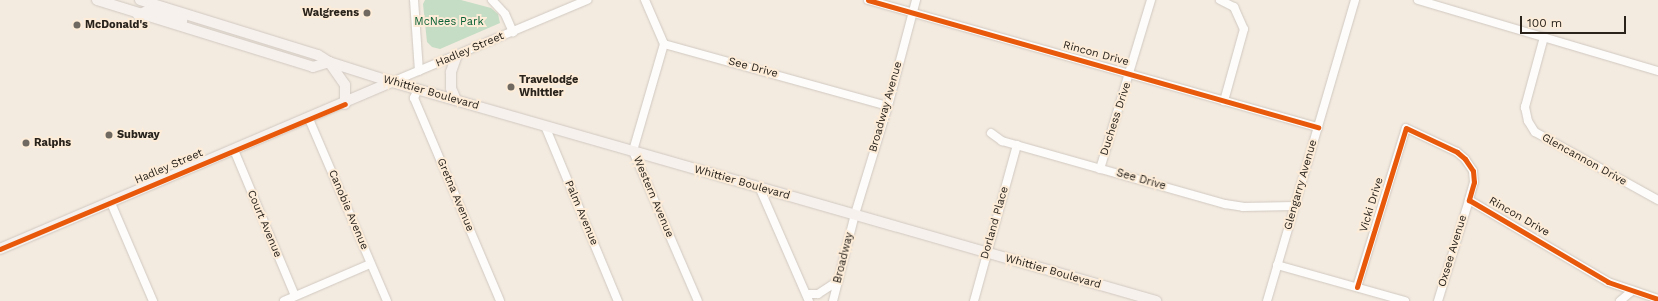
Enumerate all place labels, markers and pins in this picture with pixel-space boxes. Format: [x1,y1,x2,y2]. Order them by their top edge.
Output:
place label: Walgreens [302,6,359,20]
marker: Walgreens [362,8,372,18]
place label: McDonald's [85,18,148,32]
marker: McDonald's [72,20,82,30]
place label: Travelodge Whittier [519,74,578,100]
marker: Travelodge Whittier [506,82,516,92]
place label: Subway [117,128,160,142]
marker: Subway [104,130,114,140]
place label: Ralphs [34,136,71,150]
marker: Ralphs [21,138,31,148]

